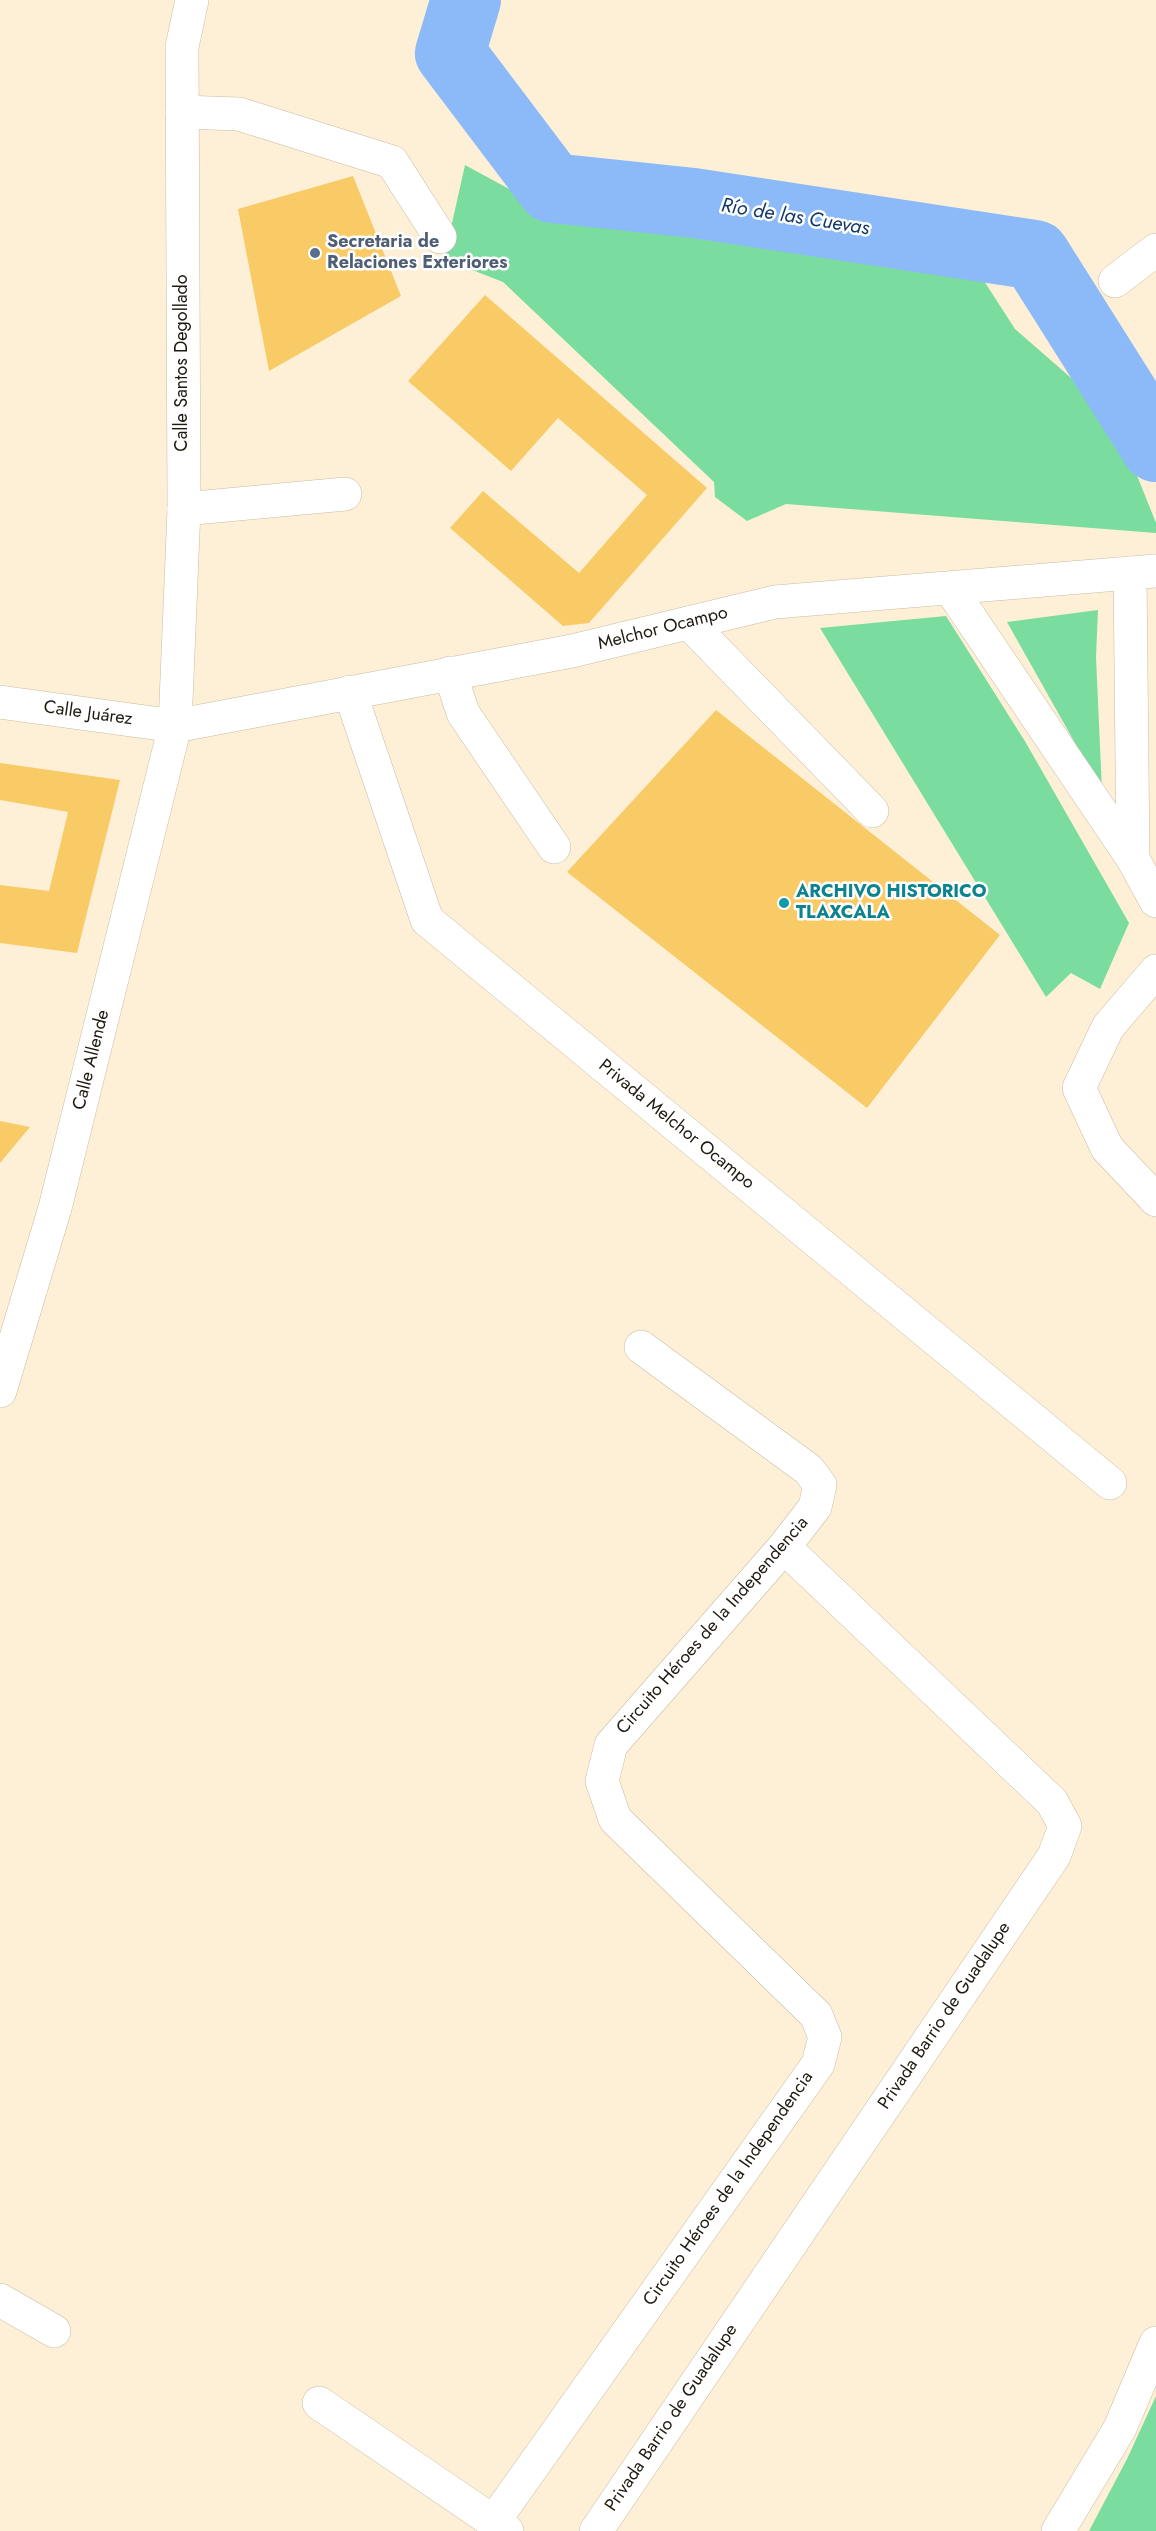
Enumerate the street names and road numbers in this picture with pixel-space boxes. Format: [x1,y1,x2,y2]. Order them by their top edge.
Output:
street label: Calle Santos Degollado [172,274,194,452]
street label: Melchor Ocampo [596,602,730,656]
street label: Calle Juárez [42,697,134,731]
street label: Calle Allende [69,1008,115,1112]
street label: Privada Melchor Ocampo [594,1055,758,1195]
street label: Circuito Héroes de la Independencia [613,1513,813,1739]
street label: Privada Barrio de Guadalupe [874,1918,1016,2114]
street label: Circuito Héroes de la Independencia [639,2068,819,2310]
street label: Privada Barrio de Guadalupe [601,2320,743,2516]

